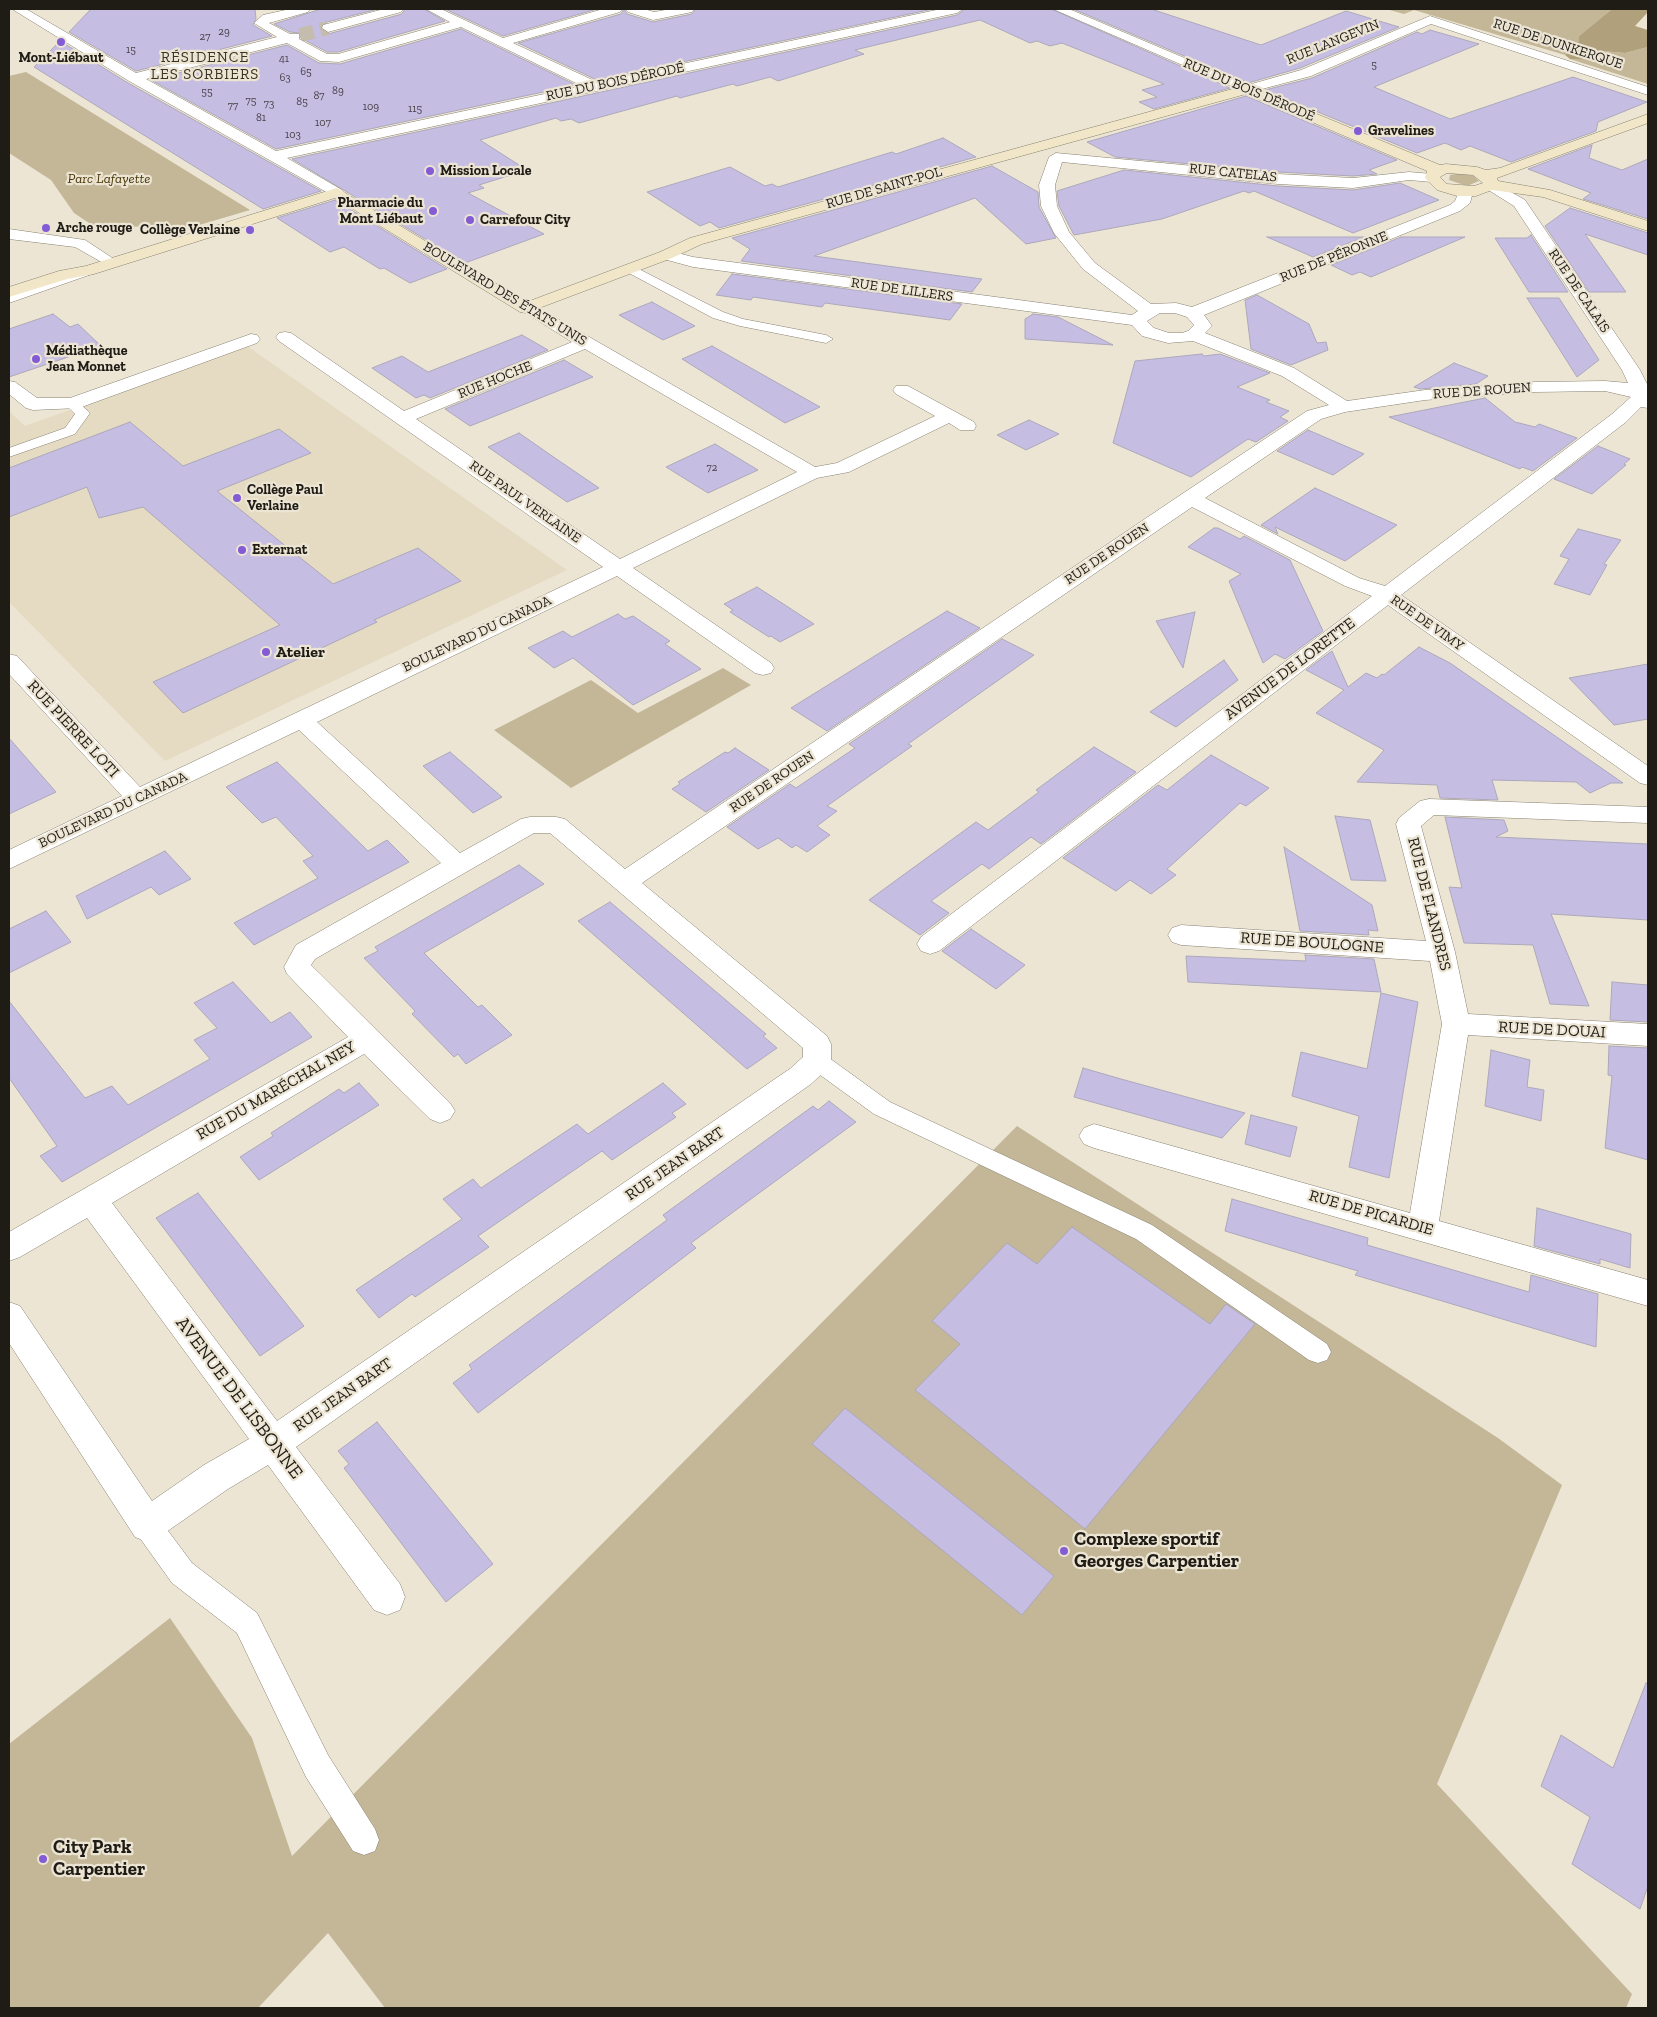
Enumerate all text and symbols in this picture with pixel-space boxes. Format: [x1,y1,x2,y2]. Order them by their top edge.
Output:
street label: RUE DE DUNKERQUE [1491,15,1625,73]
street label: RUE LANGEVIN [1284,16,1382,68]
house number: 29 [218,25,230,39]
house number: 27 [200,30,210,44]
marker: Mont-Liébaut [55,36,67,48]
house number: 15 [126,43,136,57]
district label: RÉSIDENCE LES SORBIERS [149,49,261,84]
place label: Mont-Liébaut [18,50,104,66]
house number: 41 [279,52,289,66]
street label: RUE DU BOIS DÉRODÉ [1181,55,1317,125]
house number: 5 [1371,58,1377,72]
street label: RUE DU BOIS DÉRODÉ [544,59,686,105]
house number: 65 [300,65,312,79]
house number: 63 [279,71,291,85]
house number: 89 [332,84,344,98]
house number: 55 [201,85,213,99]
house number: 87 [313,89,325,103]
house number: 75 [246,94,256,108]
house number: 85 [296,95,308,109]
house number: 73 [264,97,274,111]
house number: 77 [228,99,238,113]
house number: 109 [363,100,379,114]
house number: 115 [408,102,422,116]
house number: 81 [256,111,266,125]
house number: 107 [315,116,331,130]
place label: Gravelines [1368,123,1434,139]
marker: Gravelines [1352,125,1364,137]
house number: 103 [285,128,301,142]
street label: RUE CATELAS [1188,160,1278,186]
place label: Mission Locale [440,163,532,179]
street label: RUE DE SAINT-POL [824,163,944,213]
marker: Mission Locale [424,165,436,177]
park label: Parc Lafayette [68,171,150,187]
place label: Pharmacie du Mont Liébaut [338,195,423,228]
marker: Pharmacie du Mont Liébaut [427,205,439,217]
place label: Carrefour City [480,212,570,228]
marker: Carrefour City [464,214,476,226]
place label: Arche rouge [56,220,132,236]
marker: Arche rouge [40,222,52,234]
place label: Collège Verlaine [140,222,240,238]
marker: Collège Verlaine [244,224,256,236]
street label: RUE DE PÉRONNE [1278,228,1390,286]
street label: BOULEVARD DES ÉTATS UNIS [420,238,590,350]
street label: RUE DE CALAIS [1545,246,1613,336]
street label: RUE DE LILLERS [850,275,954,305]
place label: Médiathèque Jean Monnet [46,343,127,376]
marker: Médiathèque Jean Monnet [30,353,42,365]
street label: RUE HOCHE [456,358,534,402]
street label: RUE DE ROUEN [1432,379,1532,403]
street label: RUE PAUL VERLAINE [466,457,584,547]
house number: 72 [707,461,717,475]
place label: Collège Paul Verlaine [247,482,323,514]
marker: Collège Paul Verlaine [231,492,243,504]
street label: RUE DE ROUEN [1062,520,1152,588]
place label: Externat [252,542,307,558]
marker: Externat [236,544,248,556]
street label: BOULEVARD DU CANADA [400,592,554,676]
street label: RUE DE VIMY [1387,592,1467,654]
street label: AVENUE DE LORETTE [1221,614,1359,724]
place label: Atelier [276,642,325,662]
marker: Atelier [260,646,272,658]
street label: RUE PIERRE LOTI [23,676,123,782]
street label: RUE DE ROUEN [727,748,817,816]
street label: BOULEVARD DU CANADA [36,768,190,852]
street label: RUE DE FLANDRES [1403,835,1455,973]
street label: RUE DE BOULOGNE [1240,928,1384,958]
street label: RUE DE DOUAI [1498,1018,1606,1042]
street label: RUE DU MARÉCHAL NEY [193,1038,359,1144]
street label: RUE JEAN BART [622,1123,728,1205]
street label: RUE DE PICARDIE [1307,1186,1435,1240]
street label: AVENUE DE LISBONNE [171,1312,307,1484]
street label: RUE JEAN BART [290,1354,396,1436]
place label: Complexe sportif Georges Carpentier [1074,1529,1239,1573]
marker: Complexe sportif Georges Carpentier [1058,1545,1070,1557]
place label: City Park Carpentier [53,1837,145,1881]
marker: City Park Carpentier [37,1853,49,1865]

